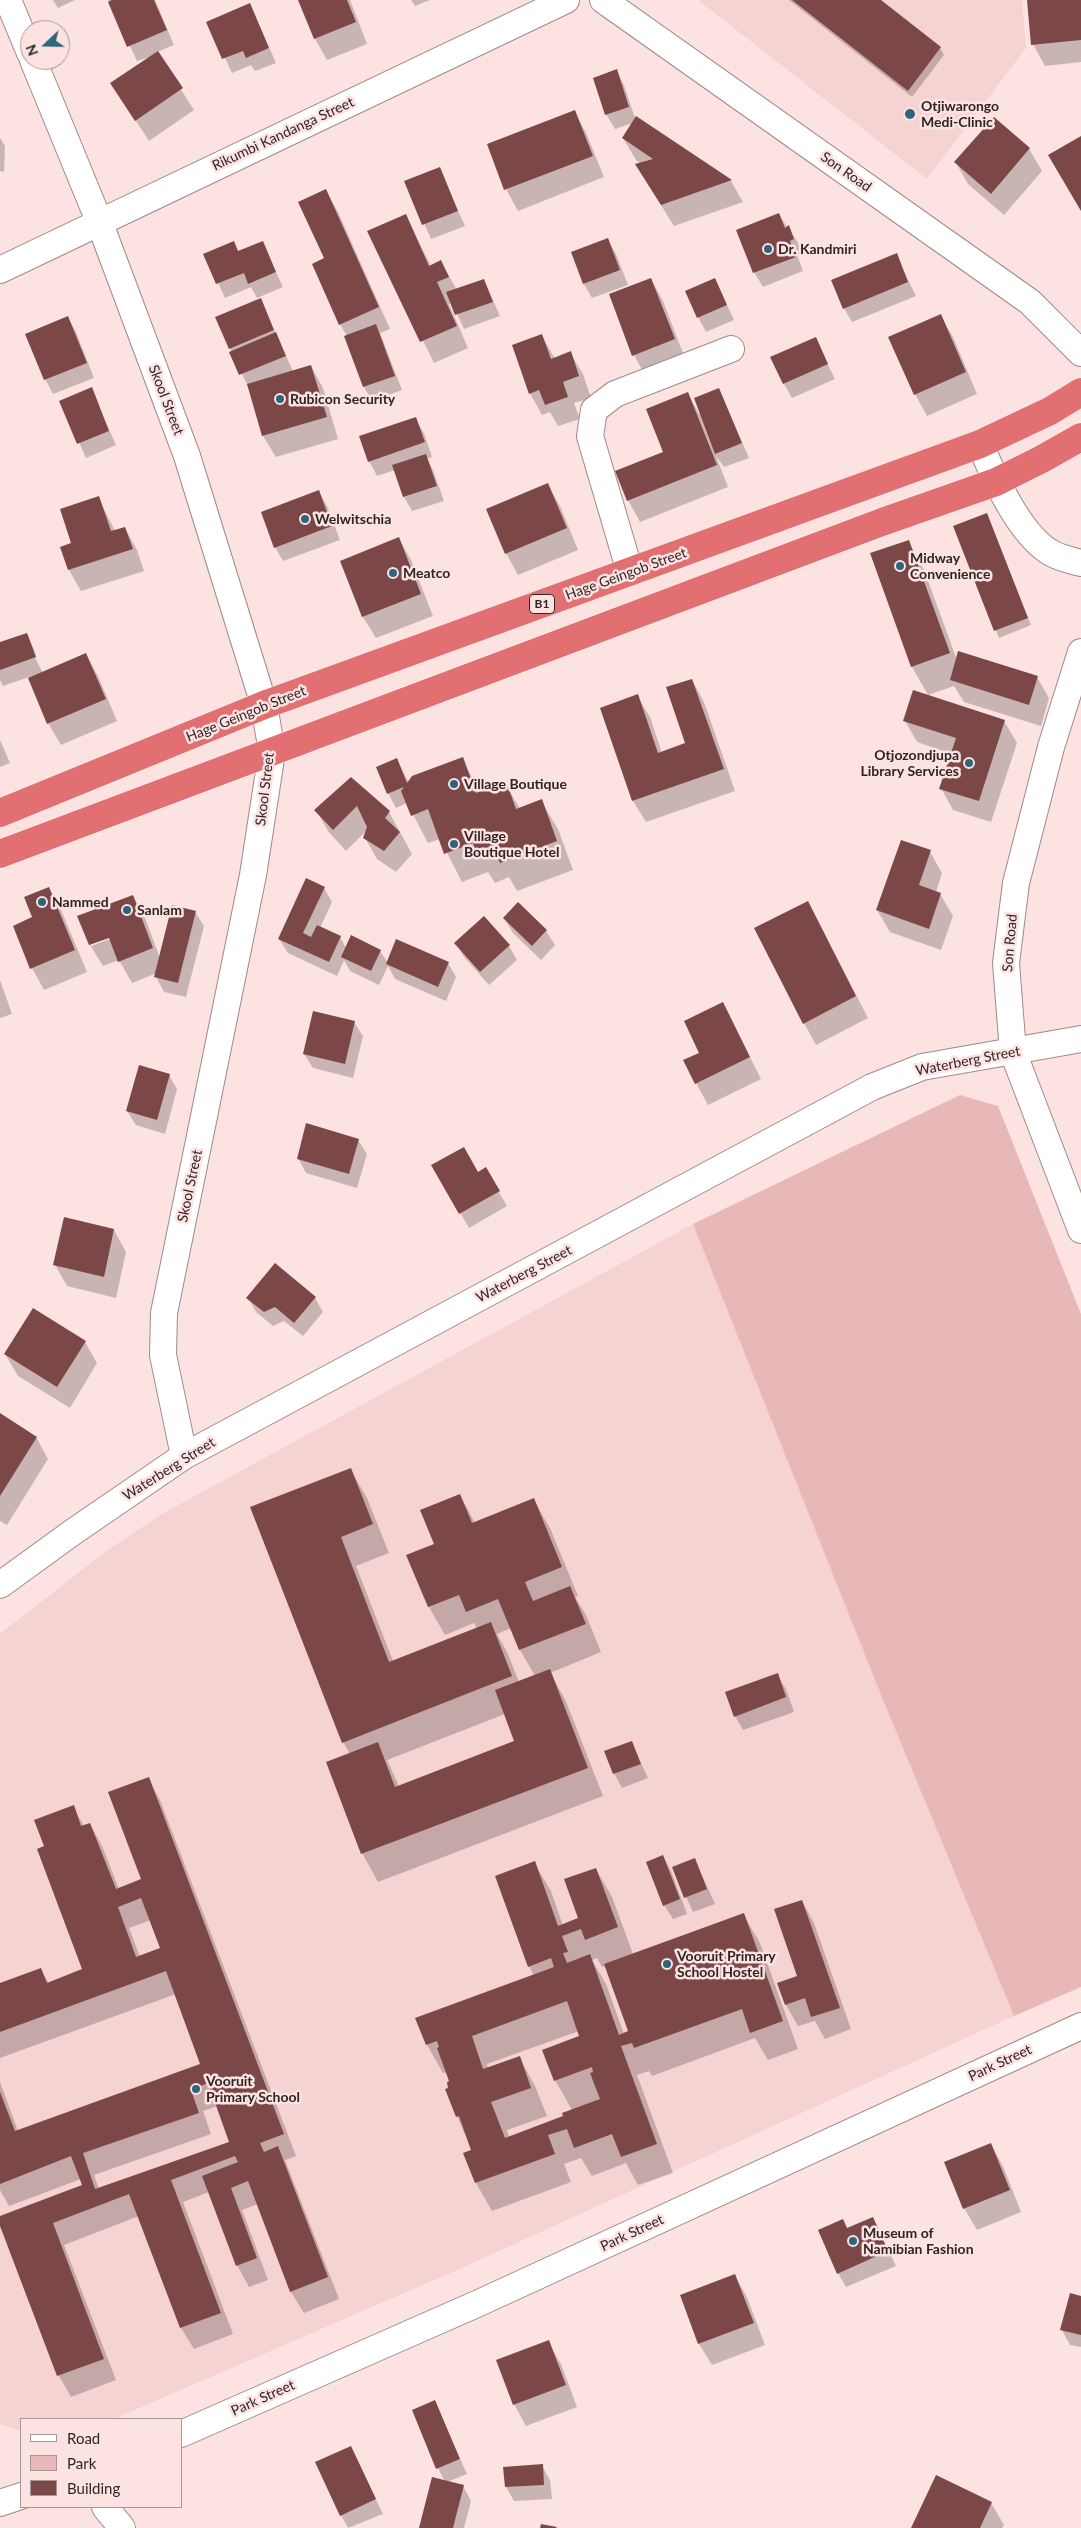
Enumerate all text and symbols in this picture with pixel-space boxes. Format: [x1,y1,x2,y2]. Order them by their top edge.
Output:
north arrow [20,20,70,70]
text: N [22,42,41,58]
street label: Rikumbi Kandanga Street [209,94,357,174]
place label: Otjiwarongo Medi-Clinic [921,98,999,130]
marker: Otjiwarongo Medi-Clinic [903,107,917,121]
street label: Son Road [817,149,875,195]
place label: Dr. Kandmiri [778,241,856,257]
marker: Dr. Kandmiri [762,243,774,255]
street label: Skool Street [145,363,187,437]
place label: Rubicon Security [290,391,395,407]
marker: Rubicon Security [274,393,286,405]
place label: Welwitschia [315,511,391,527]
marker: Welwitschia [299,513,311,525]
street label: Hage Geingob Street [563,544,689,604]
place label: Midway Convenience [910,550,990,582]
marker: Midway Convenience [894,560,906,572]
place label: Meatco [403,565,450,581]
marker: Meatco [387,567,399,579]
road number: B1 [530,594,554,614]
street label: Hage Geingob Street [184,682,308,746]
place label: Otjozondjupa Library Services [860,747,959,780]
street label: Skool Street [252,751,278,827]
marker: Otjozondjupa Library Services [963,757,975,769]
place label: Village Boutique [464,776,567,792]
marker: Village Boutique [448,778,460,790]
place label: Village Boutique Hotel [464,828,559,860]
marker: Village Boutique Hotel [448,838,460,850]
place label: Nammed [52,894,109,910]
marker: Nammed [36,896,48,908]
place label: Sanlam [137,902,182,918]
marker: Sanlam [121,904,133,916]
street label: Son Road [999,913,1021,973]
street label: Waterberg Street [914,1043,1022,1079]
street label: Skool Street [174,1148,206,1224]
street label: Waterberg Street [473,1242,575,1306]
street label: Waterberg Street [120,1434,218,1504]
place label: Vooruit Primary School Hostel [677,1948,776,1980]
marker: Vooruit Primary School Hostel [661,1958,673,1970]
street label: Park Street [966,2041,1034,2085]
place label: Vooruit Primary School [206,2073,300,2106]
marker: Vooruit Primary School [190,2083,202,2095]
street label: Park Street [598,2211,666,2255]
place label: Museum of Namibian Fashion [863,2225,974,2258]
marker: Museum of Namibian Fashion [847,2235,859,2247]
street label: Park Street [229,2377,297,2419]
legend [20,2418,182,2508]
text: Road [67,2429,100,2447]
text: Park [67,2454,96,2472]
text: Building [67,2479,120,2497]

